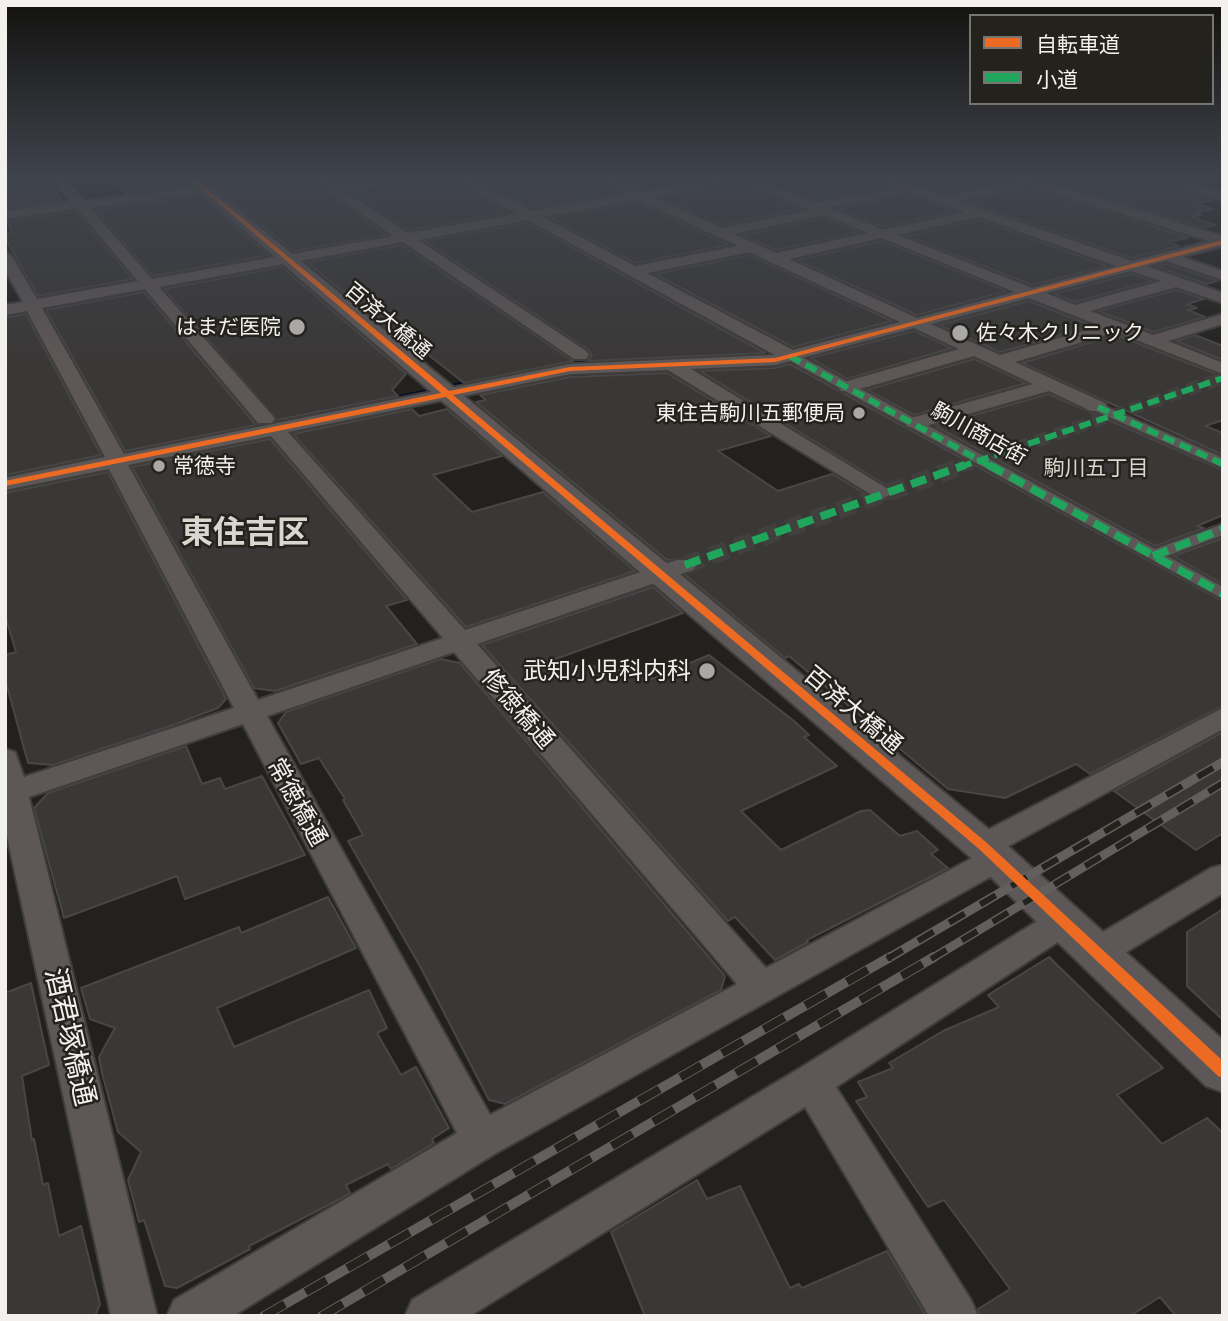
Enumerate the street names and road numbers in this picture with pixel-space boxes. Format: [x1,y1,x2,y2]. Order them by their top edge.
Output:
street label: 百済大橋通 [340,278,436,364]
street label: 駒川商店街 [927,398,1031,470]
street label: 百済大橋通 [798,660,908,760]
street label: 修徳橋通 [476,663,560,755]
street label: 常徳橋通 [261,753,333,851]
street label: 酒君塚橋通 [38,965,102,1109]

